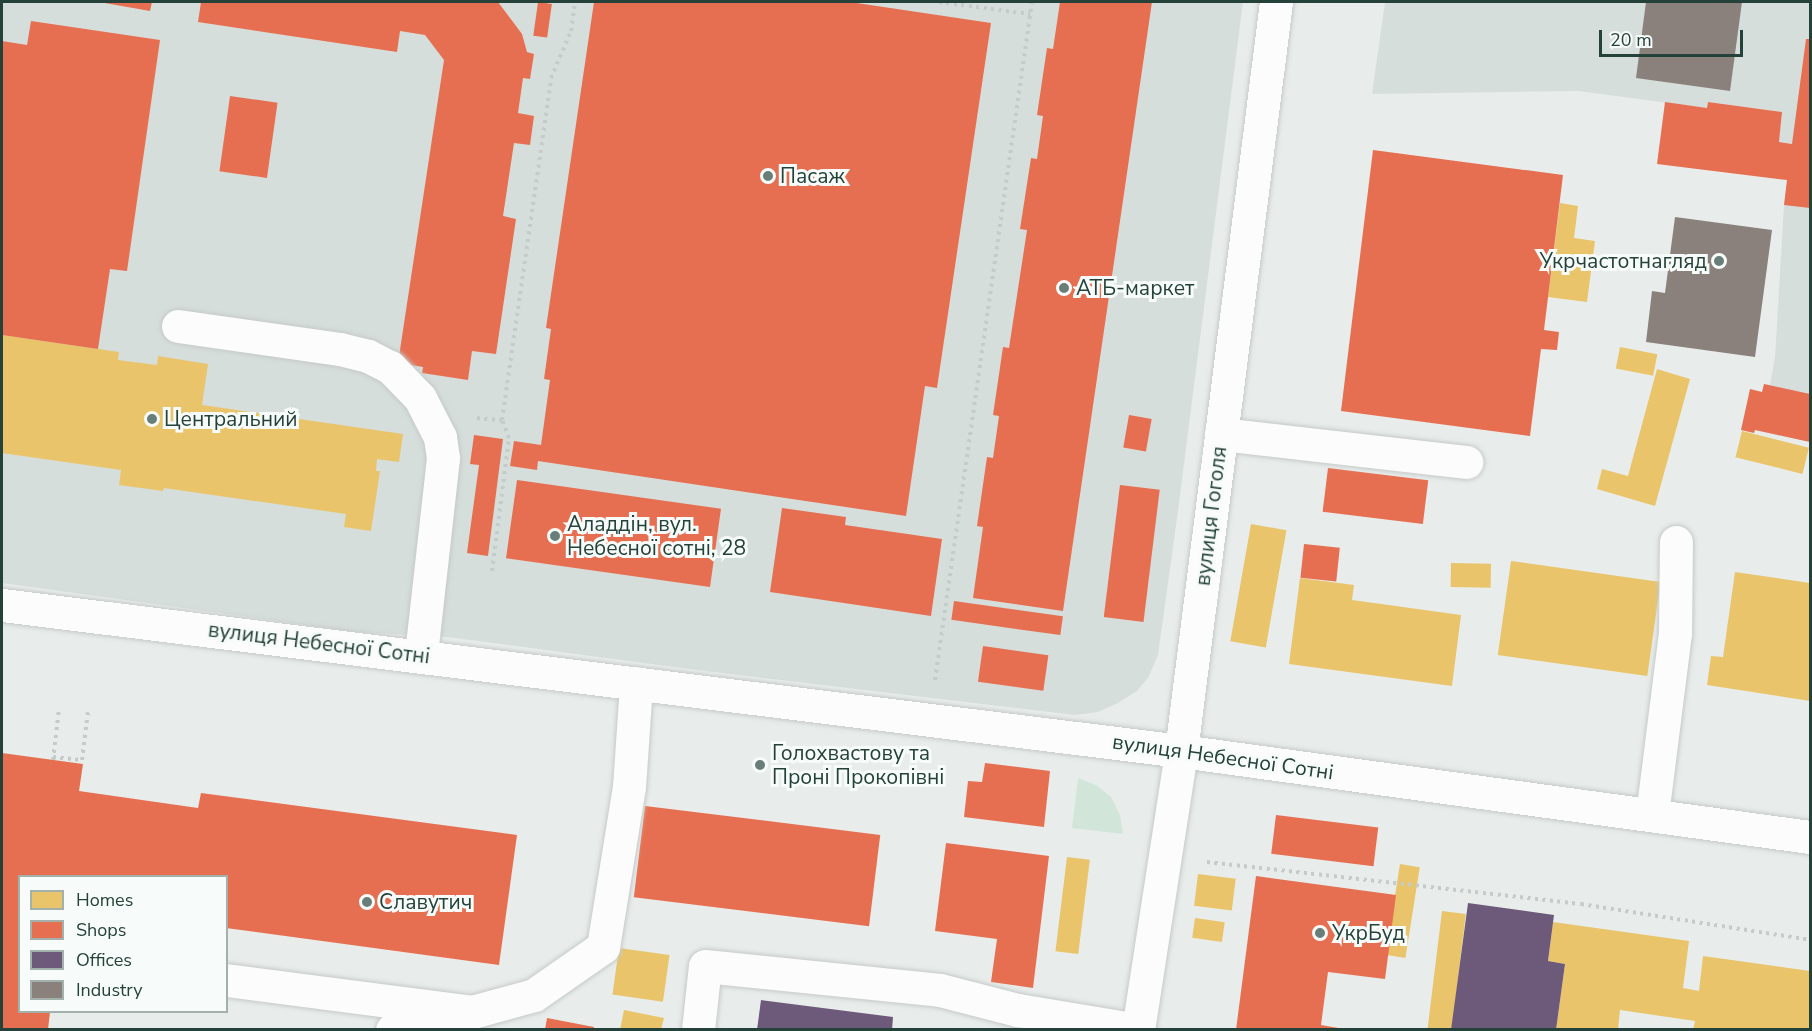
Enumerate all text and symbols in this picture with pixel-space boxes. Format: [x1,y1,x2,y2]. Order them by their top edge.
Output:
scale bar [1602,18,1746,56]
text: 20 m [1610,28,1652,52]
place label: Пасаж [780,163,845,189]
marker: Пасаж [761,169,775,183]
place label: Укрчастотнагляд [1540,248,1707,274]
marker: Укрчастотнагляд [1712,254,1726,268]
place label: АТБ-маркет [1076,275,1194,301]
marker: АТБ-маркет [1057,281,1071,295]
place label: Центральний [164,406,298,432]
marker: Центральний [145,412,159,426]
street label: вулиця Гоголя [1190,445,1232,587]
place label: Аладдін, вул. Небесної сотні, 28 [567,511,746,561]
marker: Аладдін, вул. Небесної сотні, 28 [548,529,562,543]
street label: вулиця Небесної Сотні [207,617,431,669]
street label: вулиця Небесної Сотні [1111,729,1335,785]
place label: Голохвастову та Проні Прокопівні [772,740,944,790]
marker: Голохвастову та Проні Прокопівні [753,758,767,772]
legend [18,875,228,1013]
text: Homes [76,888,133,912]
place label: Славутич [379,889,472,915]
marker: Славутич [360,895,374,909]
text: Shops [76,918,126,942]
place label: УкрБуд [1332,920,1405,946]
marker: УкрБуд [1313,926,1327,940]
text: Offices [76,948,132,972]
text: Industry [76,978,143,1002]

